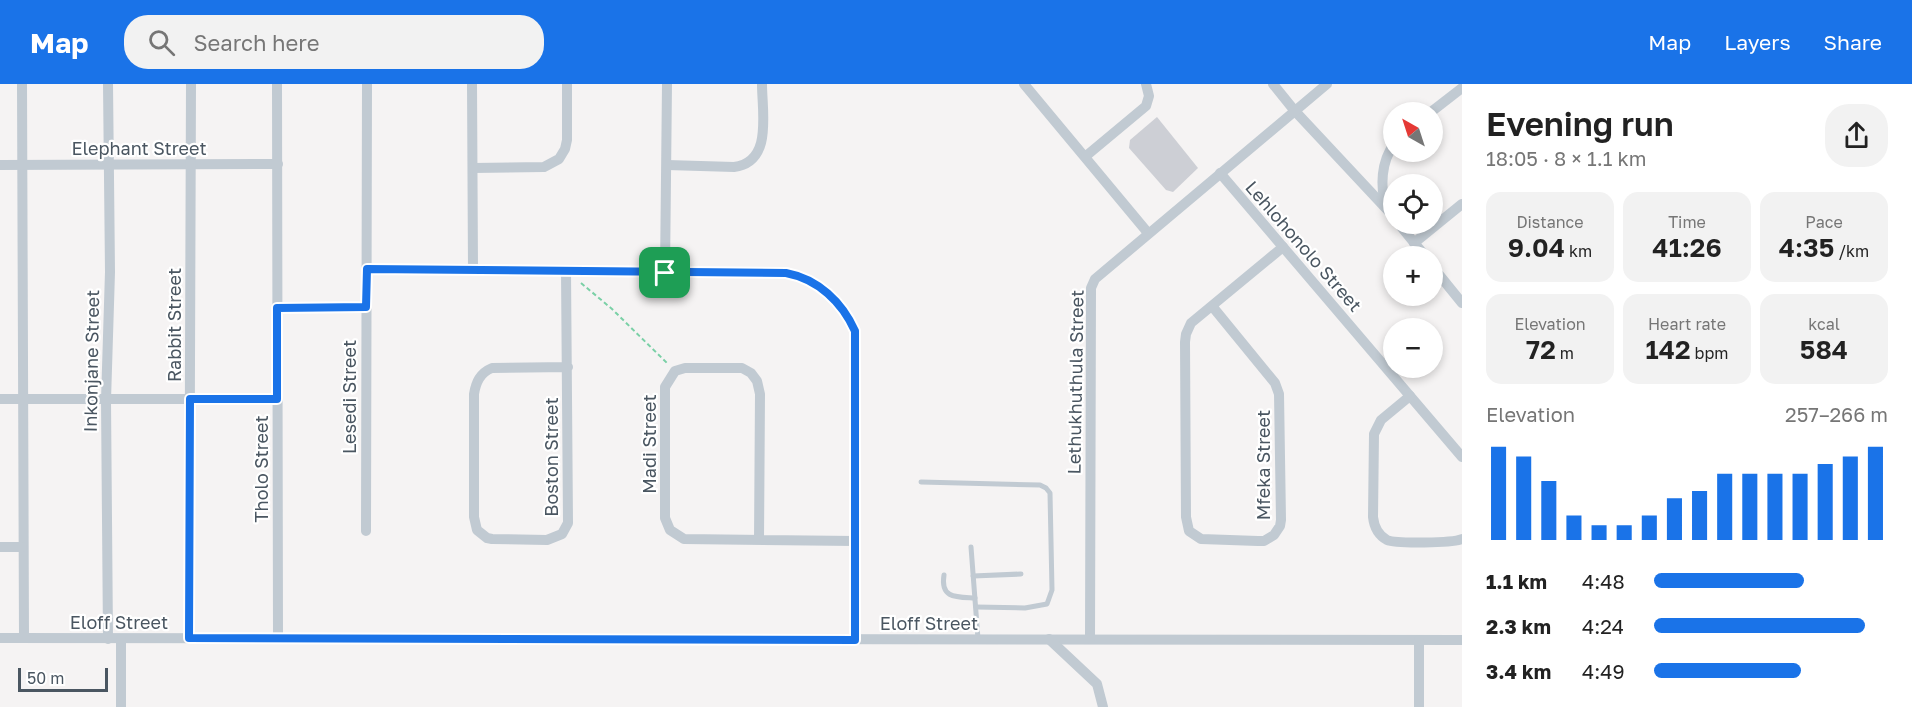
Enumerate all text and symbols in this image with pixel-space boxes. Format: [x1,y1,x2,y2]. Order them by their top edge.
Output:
search box [124,15,544,69]
text: Map [30,26,88,59]
icon: search [145,26,178,59]
text: Search here [193,29,319,56]
text: Map [1648,29,1691,55]
text: Layers [1724,29,1791,55]
text: Share [1824,29,1882,55]
north arrow [1383,102,1443,162]
map controls [1383,102,1443,378]
text: Evening run [1486,104,1674,143]
button: share [1825,104,1888,167]
street label: Elephant Street [71,137,207,159]
text: 18:05 · 8 × 1.1 km [1486,146,1647,170]
button: locate [1383,174,1443,234]
street label: Lehlohonolo Street [1241,176,1367,316]
text: Distance [1516,212,1584,232]
text: Time [1668,212,1706,232]
text: Pace [1805,212,1843,232]
text: 9.04 [1508,232,1565,263]
text: 41:26 [1652,232,1722,263]
text: 4:35 [1779,232,1834,263]
text: km [1565,241,1592,261]
text: /km [1834,241,1869,261]
button: + [1383,246,1443,306]
pin [639,247,690,298]
icon: arrive [648,256,681,289]
street label: Rabbit Street [163,268,185,382]
street label: Inkonjane Street [79,289,103,433]
street label: Lethukhuthula Street [1062,289,1088,475]
text: Elevation [1514,314,1586,334]
text: Heart rate [1648,314,1726,334]
text: kcal [1808,314,1840,334]
button: − [1383,318,1443,378]
text: 72 [1526,334,1556,365]
text: 142 [1646,334,1691,365]
text: 584 [1800,334,1848,365]
street label: Lesedi Street [338,340,360,454]
text: m [1556,343,1574,363]
text: bpm [1691,343,1728,363]
street label: Madi Street [638,394,660,494]
street label: Boston Street [540,397,562,517]
text: Elevation [1486,402,1575,426]
text: 257–266 m [1785,402,1888,426]
street label: Mfeka Street [1252,410,1274,520]
street label: Tholo Street [250,415,272,523]
text: 1.1 km [1486,569,1547,593]
text: 4:48 [1582,569,1625,593]
street label: Eloff Street [70,611,168,633]
street label: Eloff Street [880,612,978,634]
text: 2.3 km [1486,614,1551,638]
text: 4:24 [1582,614,1624,638]
text: 3.4 km [1486,659,1551,683]
text: 4:49 [1582,659,1625,683]
scale bar [18,665,108,692]
text: 50 m [27,668,64,688]

